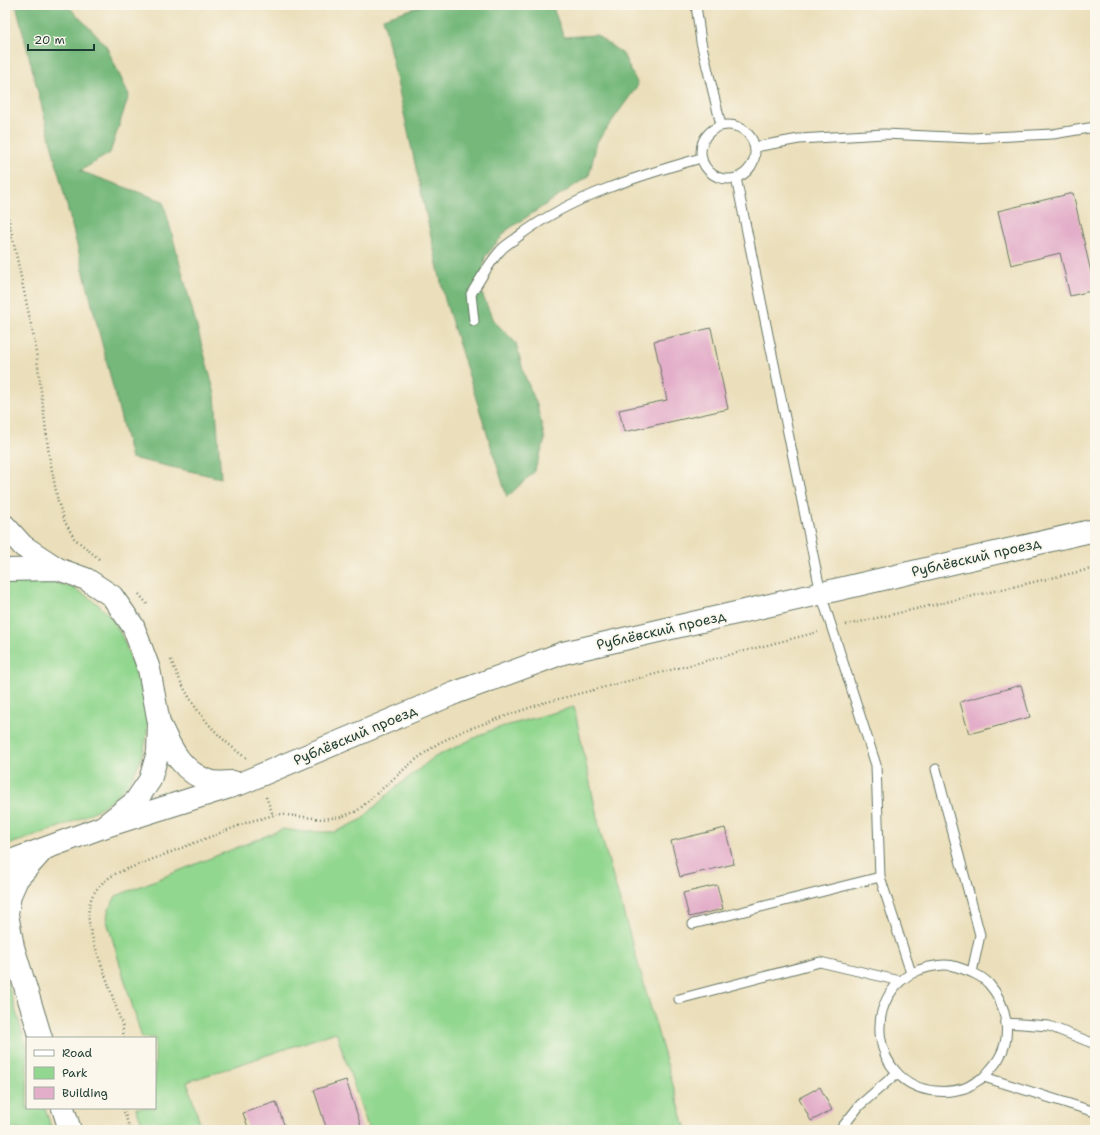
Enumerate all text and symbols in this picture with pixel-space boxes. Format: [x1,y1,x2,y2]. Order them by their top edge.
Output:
scale bar [28,26,94,52]
text: 20 m [34,32,65,48]
street label: Рублёвский проезд [909,533,1043,581]
street label: Рублёвский проезд [594,606,728,654]
street label: Рублёвский проезд [291,701,420,769]
legend [26,1037,156,1109]
text: Road [62,1045,93,1061]
text: Park [62,1065,88,1081]
text: Building [62,1085,108,1101]

